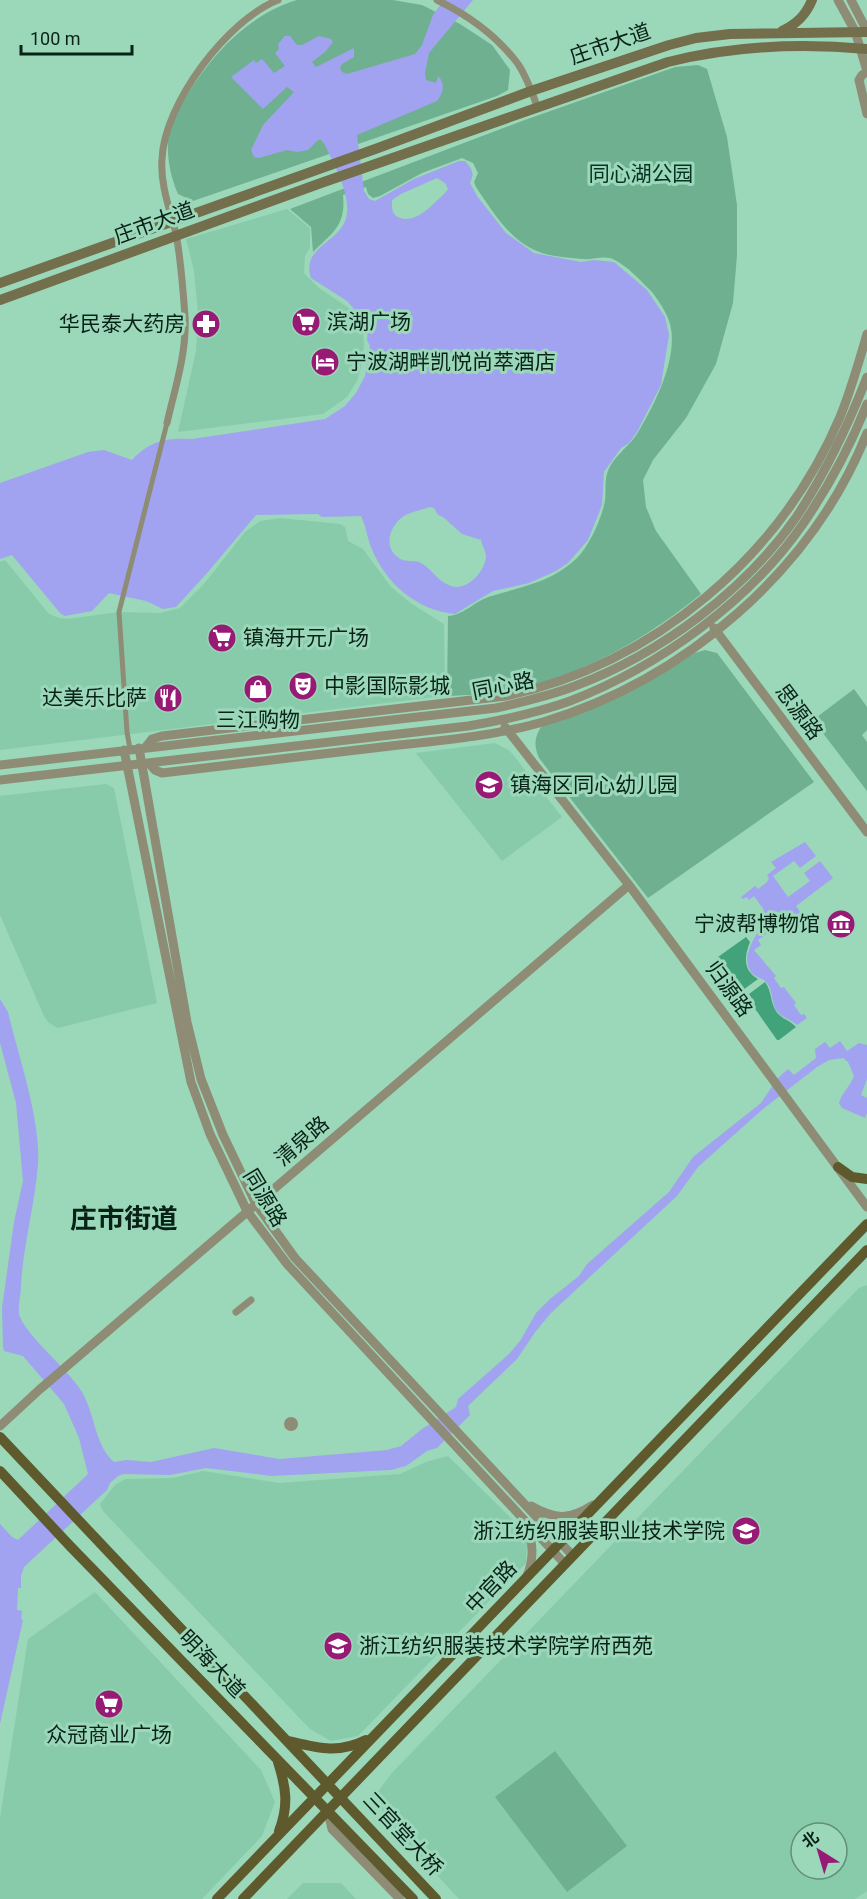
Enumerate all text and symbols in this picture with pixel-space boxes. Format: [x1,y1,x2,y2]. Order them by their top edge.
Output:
scale bar [21,18,132,56]
street label: 庄市大道 [566,19,654,69]
text: 100 m [30,28,81,49]
park label: 同心湖公园 [589,162,694,186]
street label: 庄市大道 [110,197,198,249]
supermarket icon: 滨湖广场 [290,306,322,338]
pharmacy icon: 华民泰大药房 [190,308,222,340]
place label: 滨湖广场 [327,310,411,334]
place label: 华民泰大药房 [59,312,185,336]
hotel icon: 宁波湖畔凯悦尚萃酒店 [309,346,341,378]
place label: 宁波湖畔凯悦尚萃酒店 [346,350,556,374]
supermarket icon: 镇海开元广场 [206,622,238,654]
place label: 镇海开元广场 [243,626,369,650]
street label: 同心路 [470,668,536,704]
theatre icon: 中影国际影城 [287,670,319,702]
shop icon: 三江购物 [242,673,274,705]
place label: 中影国际影城 [324,674,450,698]
street label: 思源路 [770,680,828,744]
restaurant icon: 达美乐比萨 [152,682,184,714]
place label: 达美乐比萨 [42,686,147,710]
place label: 三江购物 [216,708,300,732]
school or university icon: 镇海区同心幼儿园 [473,769,505,801]
place label: 镇海区同心幼儿园 [510,773,678,797]
museum icon: 宁波帮博物馆 [825,908,857,940]
place label: 宁波帮博物馆 [694,912,820,936]
street label: 归源路 [701,956,757,1022]
street label: 清泉路 [270,1111,334,1171]
street label: 同源路 [238,1165,292,1231]
district label: 庄市街道 [70,1203,178,1235]
school or university icon: 浙江纺织服装职业技术学院 [730,1515,762,1547]
place label: 浙江纺织服装职业技术学院 [473,1519,725,1543]
street label: 中官路 [460,1556,522,1618]
street label: 明海大道 [174,1625,250,1703]
school or university icon: 浙江纺织服装技术学院学府西苑 [322,1630,354,1662]
place label: 浙江纺织服装技术学院学府西苑 [359,1634,653,1658]
supermarket icon: 众冠商业广场 [93,1688,125,1720]
place label: 众冠商业广场 [46,1723,172,1747]
street label: 三官堂大桥 [358,1787,448,1881]
north arrow [789,1821,849,1881]
text: 北 [798,1827,822,1852]

